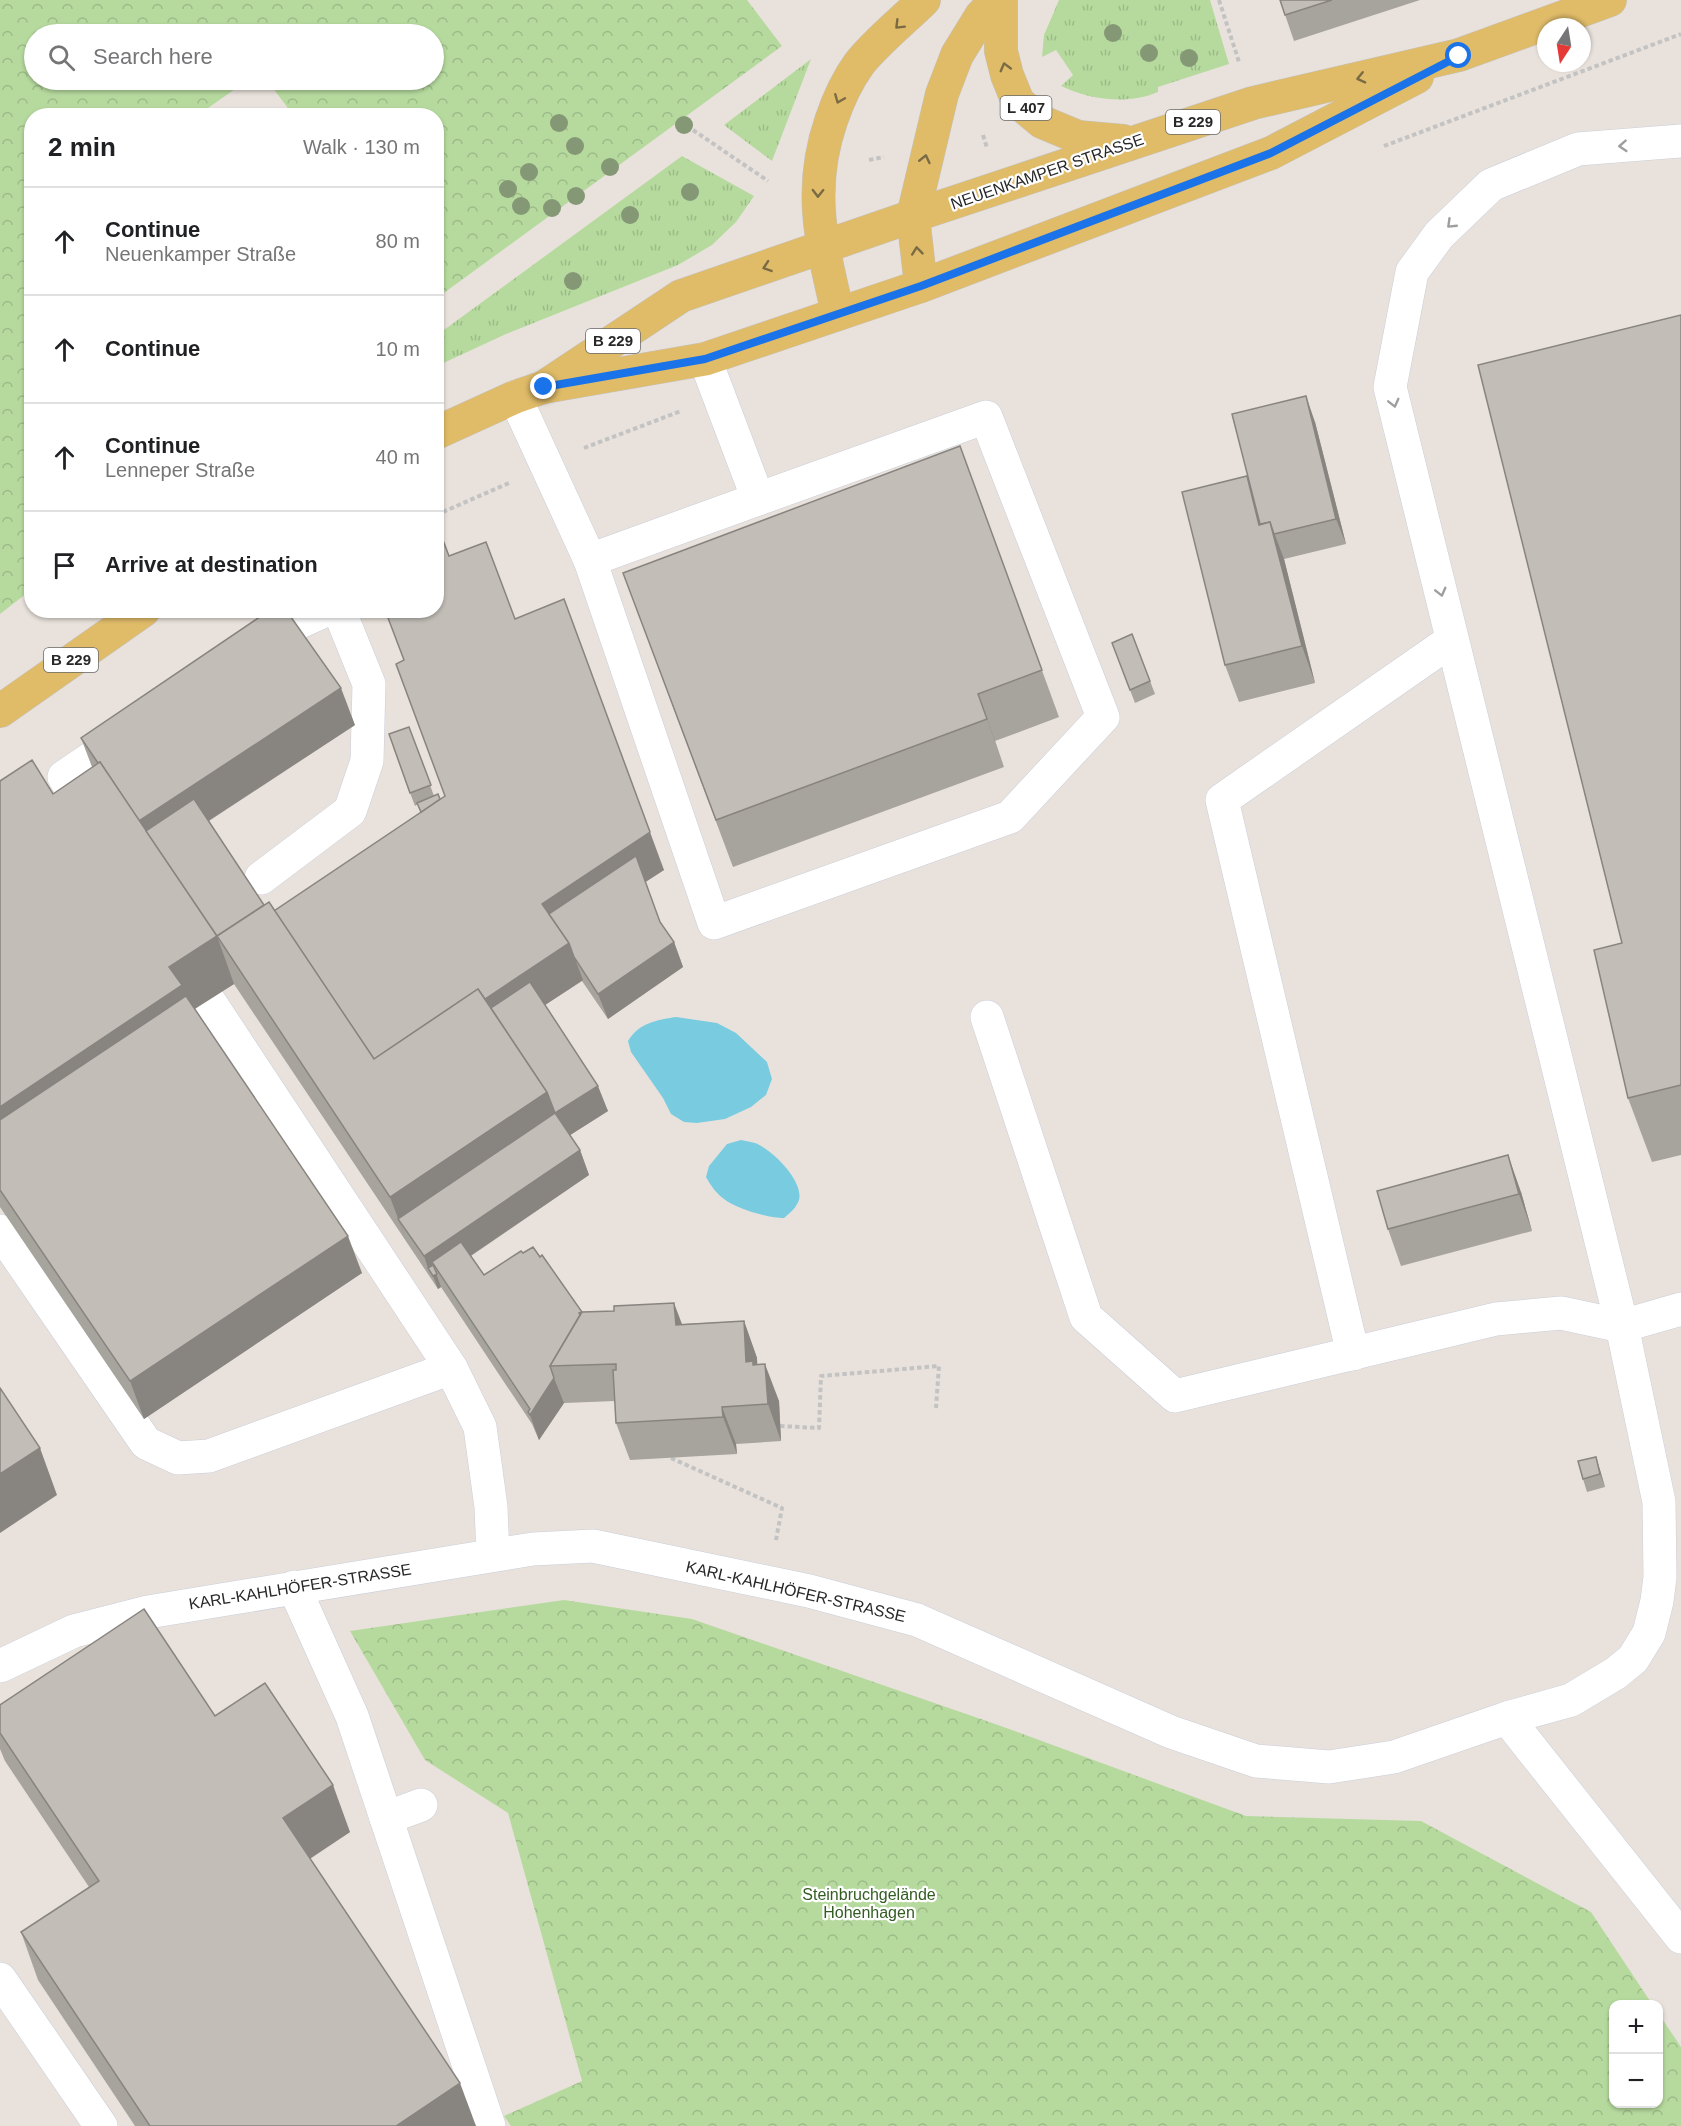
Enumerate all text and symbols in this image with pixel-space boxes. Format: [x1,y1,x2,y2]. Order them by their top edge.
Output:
one-way arrow [895,18,905,29]
north arrow [1537,18,1591,72]
search box [24,24,444,90]
icon: search [45,41,78,74]
route start [1445,42,1471,68]
text: Search here [93,44,213,69]
one-way arrow [1000,62,1012,72]
one-way arrow [1356,71,1366,84]
one-way arrow [834,93,846,104]
road number: L 407 [1000,96,1052,120]
road number: B 229 [1166,110,1220,134]
street label: NEUENKAMPER STRASSE [949,130,1146,213]
text: 2 min [48,132,116,162]
text: Walk · 130 m [303,136,420,158]
one-way arrow [1618,139,1627,152]
one-way arrow [918,154,931,164]
one-way arrow [812,188,824,197]
text: Continue [105,217,200,242]
one-way arrow [1447,217,1457,228]
icon: ahead [48,225,81,258]
text: 80 m [376,230,420,252]
text: Neuenkamper Straße [105,243,296,265]
one-way arrow [911,246,924,255]
one-way arrow [762,259,773,272]
road number: B 229 [586,329,640,353]
icon: ahead [48,333,81,366]
text: Continue [105,336,200,361]
text: 10 m [376,338,420,360]
route end [530,373,556,399]
one-way arrow [1386,397,1399,407]
text: Continue [105,433,200,458]
icon: ahead [48,441,81,474]
text: 40 m [376,446,420,468]
text: Lenneper Straße [105,459,255,481]
icon: arrive [48,549,81,582]
text: Arrive at destination [105,552,318,577]
one-way arrow [1433,587,1446,597]
road number: B 229 [44,648,98,672]
street label: KARL-KAHLHÖFER-STRASSE [684,1558,907,1625]
street label: KARL-KAHLHÖFER-STRASSE [188,1561,412,1612]
park label: Steinbruchgelände Hohenhagen [802,1886,936,1921]
map controls [1609,2000,1663,2108]
button: + [1609,2000,1663,2054]
button: − [1609,2054,1663,2108]

